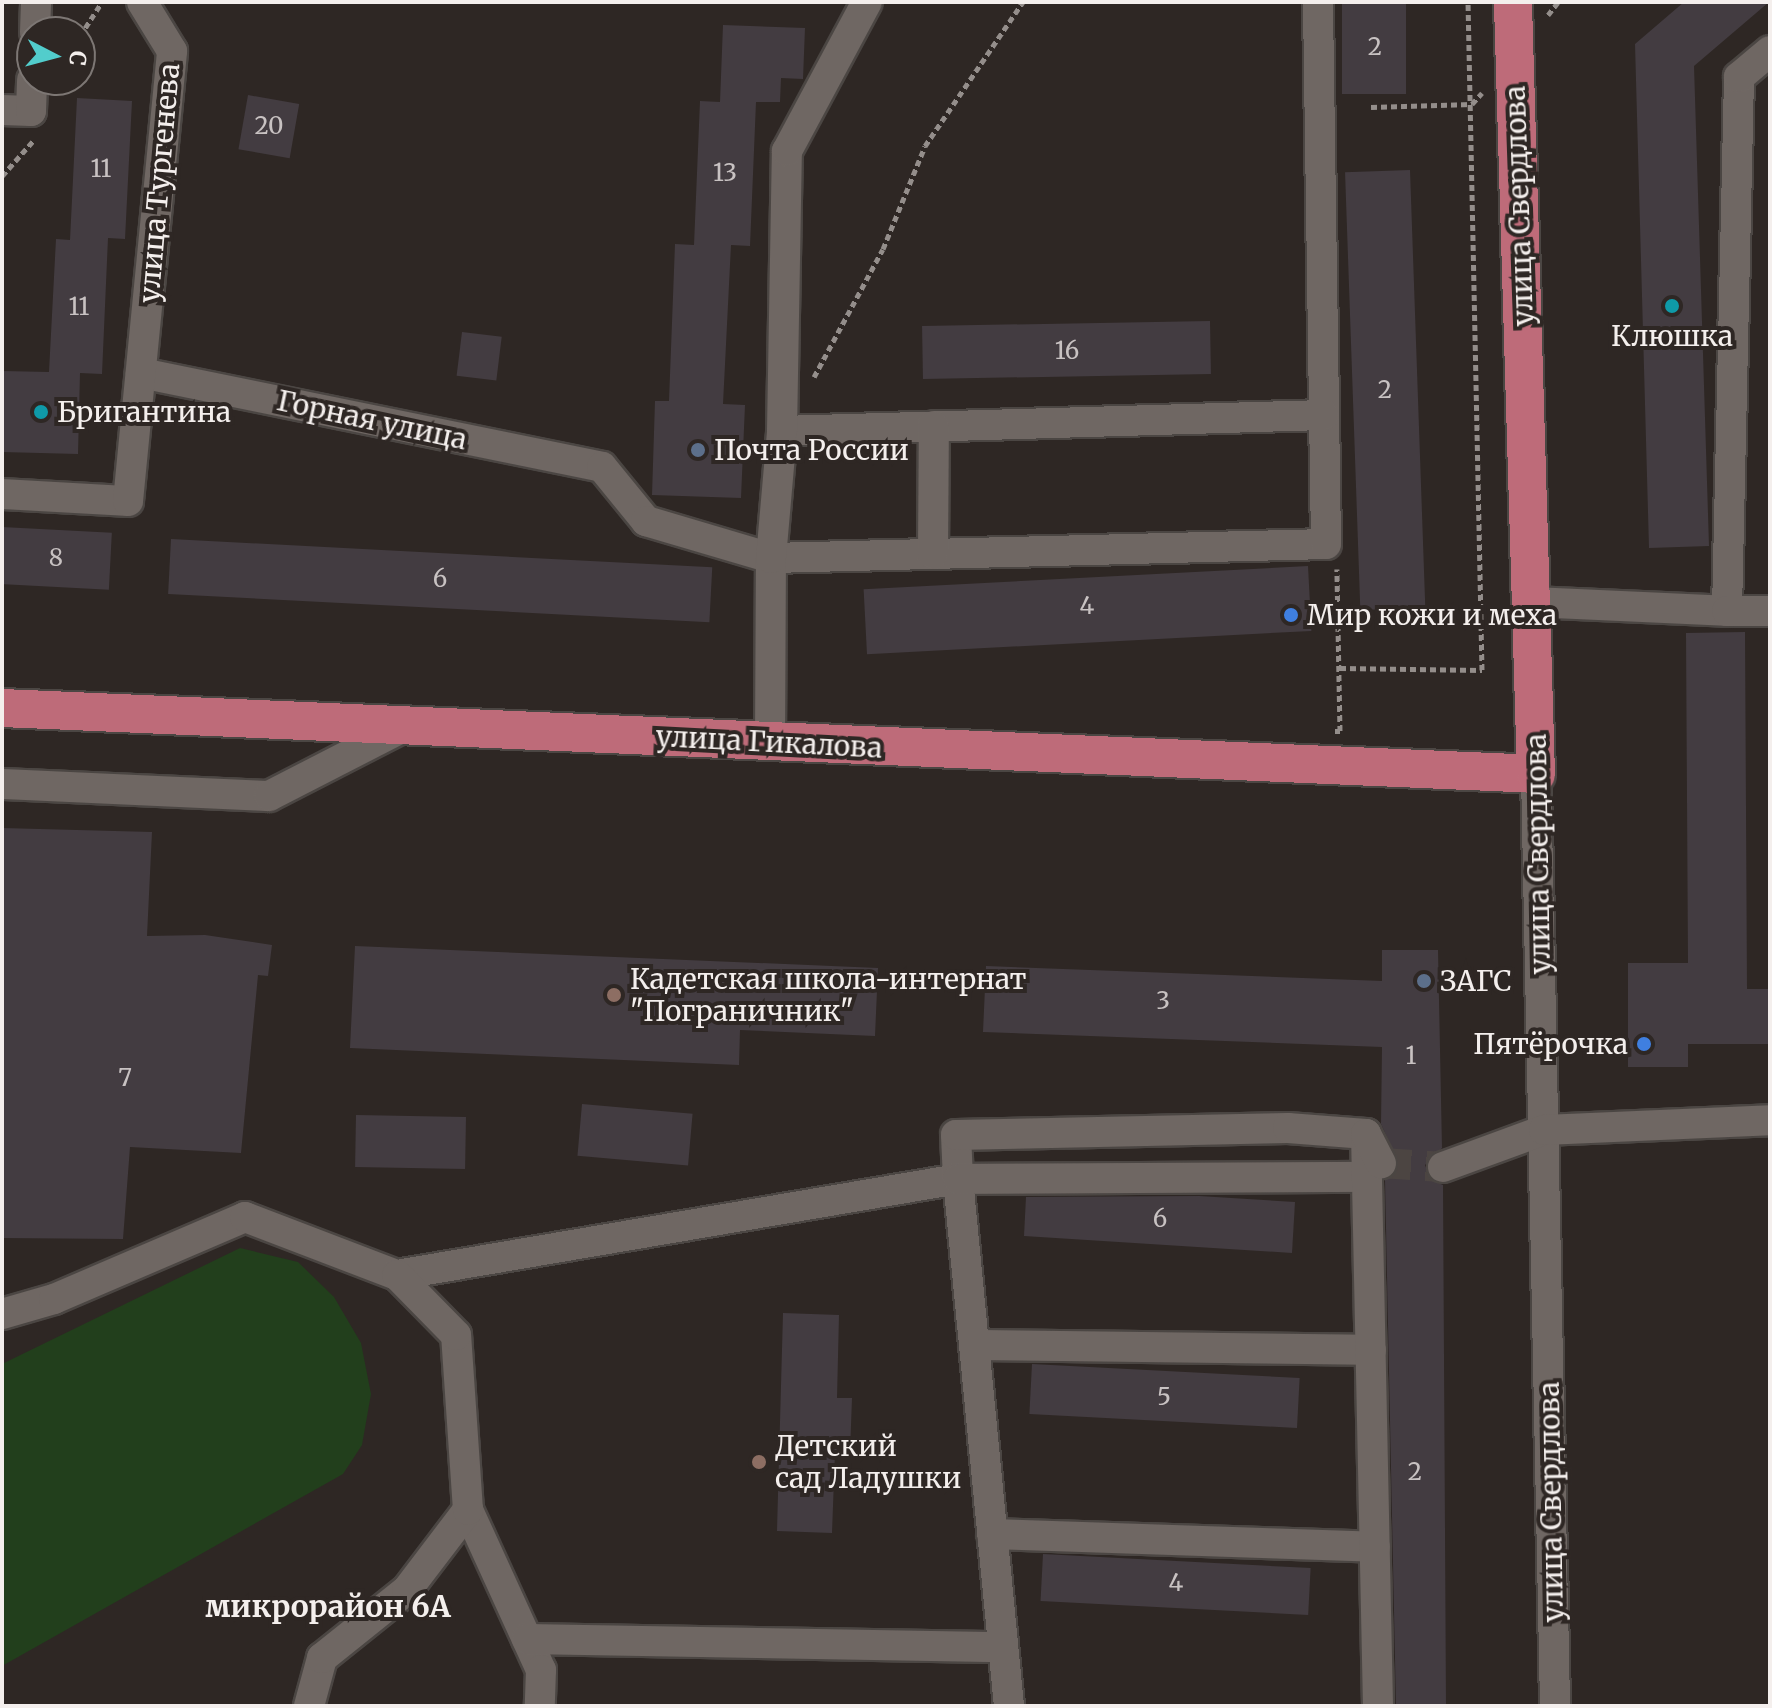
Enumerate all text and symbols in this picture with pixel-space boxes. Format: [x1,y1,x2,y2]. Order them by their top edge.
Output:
north arrow [16,16,96,96]
house number: 2 [1368,33,1382,61]
text: С [63,50,93,67]
street label: улица Тургенева [132,62,186,304]
street label: улица Свердлова [1498,85,1540,327]
house number: 20 [254,112,284,140]
house number: 11 [91,155,111,183]
house number: 13 [713,159,737,187]
house number: 11 [69,293,89,321]
marker: Клюшка [1663,297,1681,315]
place label: Клюшка [1611,319,1733,353]
house number: 16 [1055,337,1079,365]
house number: 2 [1378,376,1392,404]
street label: Горная улица [274,383,470,457]
place label: Бригантина [57,395,231,429]
marker: Бригантина [32,403,50,421]
place label: Почта России [714,433,909,467]
marker: Почта России [689,441,707,459]
house number: 8 [49,544,63,572]
house number: 6 [433,565,447,593]
house number: 4 [1080,592,1094,620]
place label: Мир кожи и меха [1307,598,1557,632]
marker: Мир кожи и меха [1282,606,1300,624]
street label: улица Гикалова [655,719,883,765]
street label: улица Свердлова [1519,733,1557,975]
place label: Кадетская школа-интернат "Пограничник" [630,962,1027,1028]
place label: ЗАГС [1440,964,1512,998]
marker: ЗАГС [1415,972,1433,990]
marker: Кадетская школа-интернат "Пограничник" [605,986,623,1004]
house number: 3 [1156,987,1170,1015]
place label: Пятёрочка [1473,1027,1628,1061]
marker: Пятёрочка [1635,1035,1653,1053]
house number: 1 [1406,1042,1416,1070]
house number: 7 [118,1064,132,1092]
house number: 6 [1153,1205,1167,1233]
street label: улица Свердлова [1532,1381,1570,1623]
house number: 5 [1157,1383,1171,1411]
place label: Детский сад Ладушки [775,1429,961,1495]
marker: Детский сад Ладушки [750,1453,768,1471]
house number: 2 [1408,1458,1422,1486]
house number: 4 [1169,1569,1183,1597]
district label: микрорайон 6А [205,1588,451,1624]

